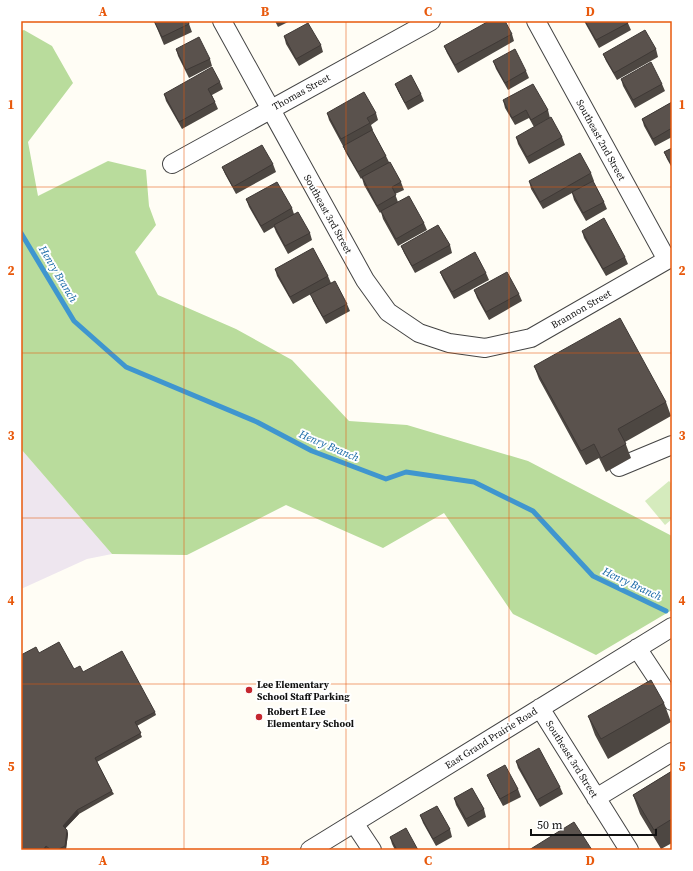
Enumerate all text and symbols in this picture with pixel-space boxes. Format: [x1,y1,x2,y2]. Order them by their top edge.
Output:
text: A [99,3,108,20]
text: B [261,3,270,20]
text: C [424,3,432,20]
text: D [585,3,595,20]
street label: Thomas Street [270,70,333,113]
text: 1 [7,96,15,113]
text: 1 [678,96,686,113]
street label: Southeast 2nd Street [573,97,629,183]
street label: Southeast 3rd Street [301,172,356,257]
water label: Henry Branch [35,242,81,305]
text: 2 [7,262,15,279]
text: 2 [678,262,686,279]
street label: Brannon Street [549,286,614,331]
water label: Henry Branch [296,426,361,465]
text: 3 [7,427,15,444]
text: 3 [678,427,686,444]
water label: Henry Branch [599,563,664,604]
text: 4 [7,592,15,609]
text: 4 [678,592,686,609]
place label: Lee Elementary School Staff Parking [257,678,350,703]
marker: Lee Elementary School Staff Parking [244,685,254,695]
street label: East Grand Prairie Road [442,704,540,772]
place label: Robert E Lee Elementary School [267,705,354,730]
marker: Robert E Lee Elementary School [254,712,264,722]
street label: Southeast 3rd Street [543,718,601,801]
text: 5 [7,758,15,775]
text: 5 [678,758,686,775]
scale bar [531,811,656,837]
text: 50 m [537,817,563,833]
text: A [99,852,108,869]
text: B [261,852,270,869]
text: C [424,852,432,869]
text: D [585,852,595,869]

